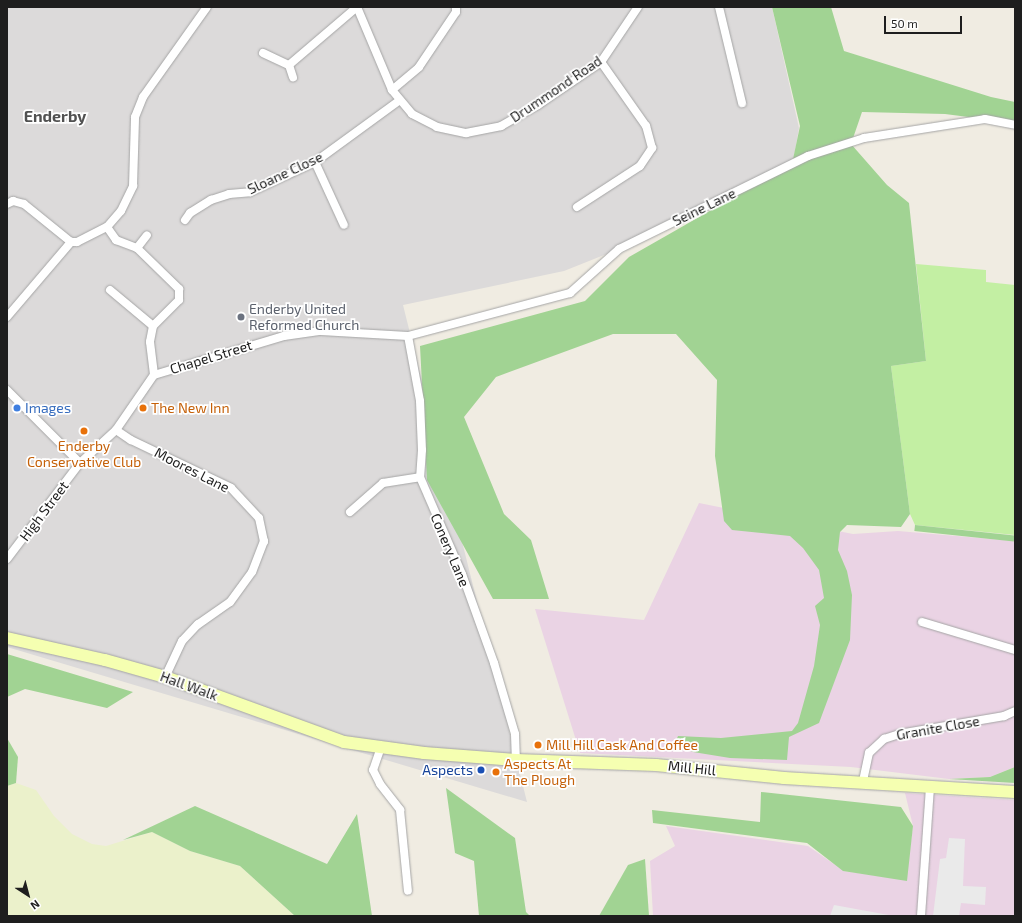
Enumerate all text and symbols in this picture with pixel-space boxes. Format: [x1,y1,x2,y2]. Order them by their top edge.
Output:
scale bar [886,8,964,34]
text: 50 m [891,16,918,30]
street label: Drummond Road [507,52,605,126]
district label: Enderby [24,106,86,126]
street label: Sloane Close [245,148,325,198]
street label: Seine Lane [670,185,738,229]
place label: Enderby United Reformed Church [249,301,359,334]
marker: Enderby United Reformed Church [236,312,246,322]
street label: Chapel Street [168,336,254,378]
place label: Images [25,400,71,416]
place label: The New Inn [151,400,230,416]
marker: Images [12,403,22,413]
marker: The New Inn [138,403,148,413]
marker: Enderby Conservative Club [79,426,89,436]
place label: Enderby Conservative Club [27,438,141,470]
street label: Moores Lane [152,444,232,496]
street label: High Street [16,478,72,544]
street label: Conery Lane [427,511,473,589]
street label: Hall Walk [158,668,220,704]
street label: Granite Close [895,712,981,744]
place label: Mill Hill Cask And Coffee [546,737,699,753]
marker: Mill Hill Cask And Coffee [533,740,543,750]
place label: Aspects At The Plough [504,756,575,788]
street label: Mill Hill [667,757,717,779]
place label: Aspects [422,762,473,778]
marker: Aspects [476,765,486,775]
marker: Aspects At The Plough [491,767,501,777]
north arrow [8,875,48,915]
text: N [28,898,42,913]

